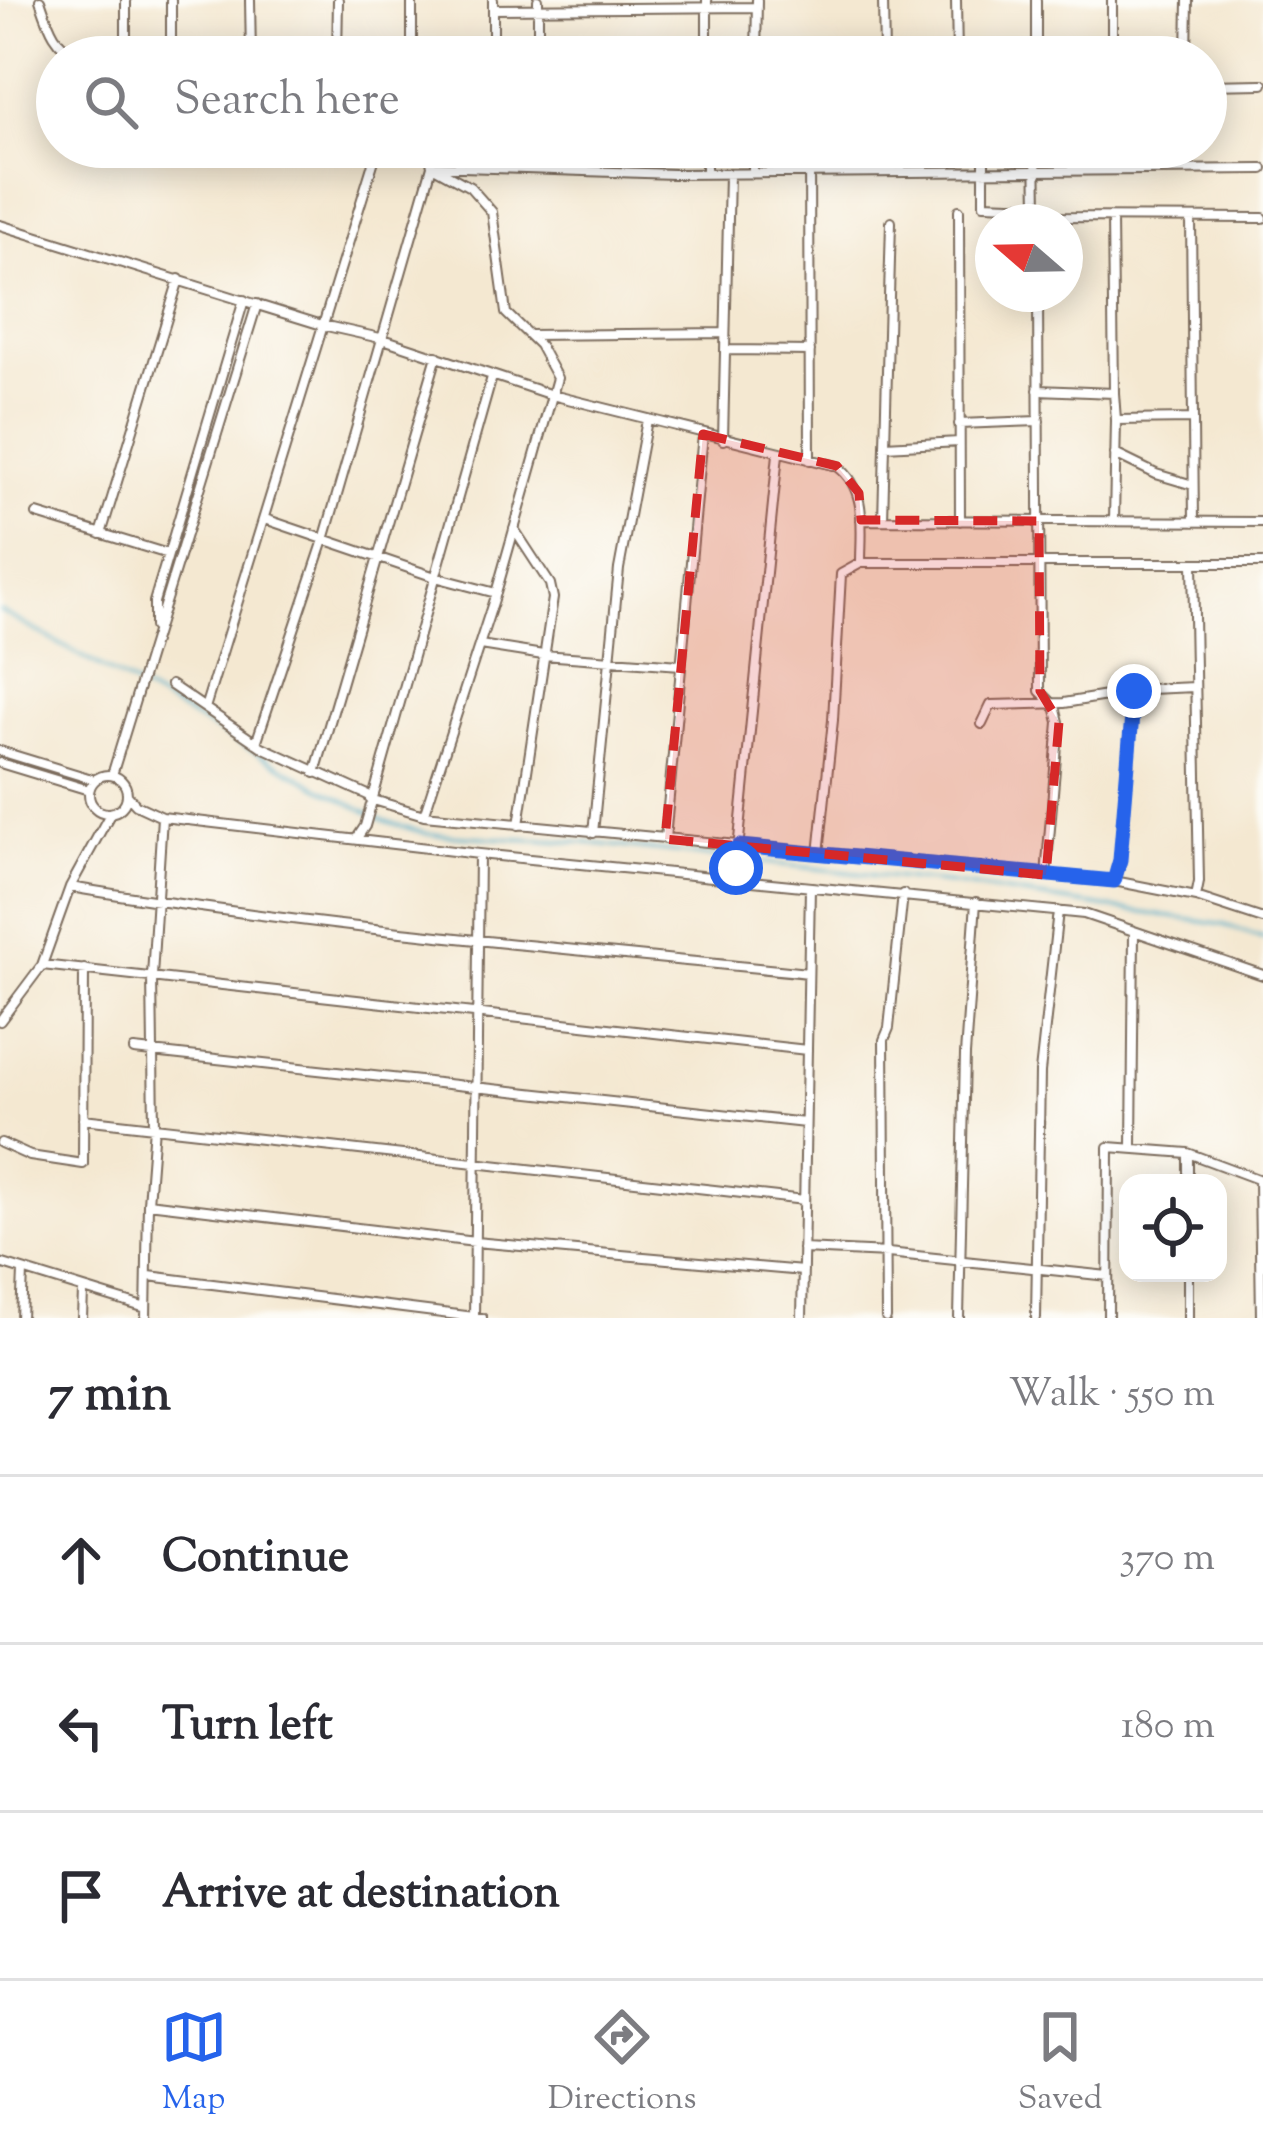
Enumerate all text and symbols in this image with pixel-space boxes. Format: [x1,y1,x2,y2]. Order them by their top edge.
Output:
search box [36,36,1227,168]
icon: search [78,69,144,135]
text: Search here [174,70,400,135]
north arrow [975,204,1083,312]
route end [1107,664,1161,718]
route start [709,841,763,895]
map controls [1119,1174,1227,1282]
button: locate [1119,1174,1227,1282]
text: 7 min [48,1360,171,1433]
text: Walk · 550 m [1009,1368,1215,1424]
icon: ahead [48,1527,114,1593]
text: Continue [162,1527,349,1592]
text: 370 m [1119,1532,1215,1588]
icon: left [48,1695,114,1761]
text: Turn left [162,1695,333,1760]
text: 180 m [1121,1700,1215,1756]
icon: arrive [48,1863,114,1929]
text: Arrive at destination [162,1863,560,1928]
tab: Map [161,2004,227,2124]
tab: Directions [548,2004,697,2124]
tab: Saved [1018,2004,1102,2124]

